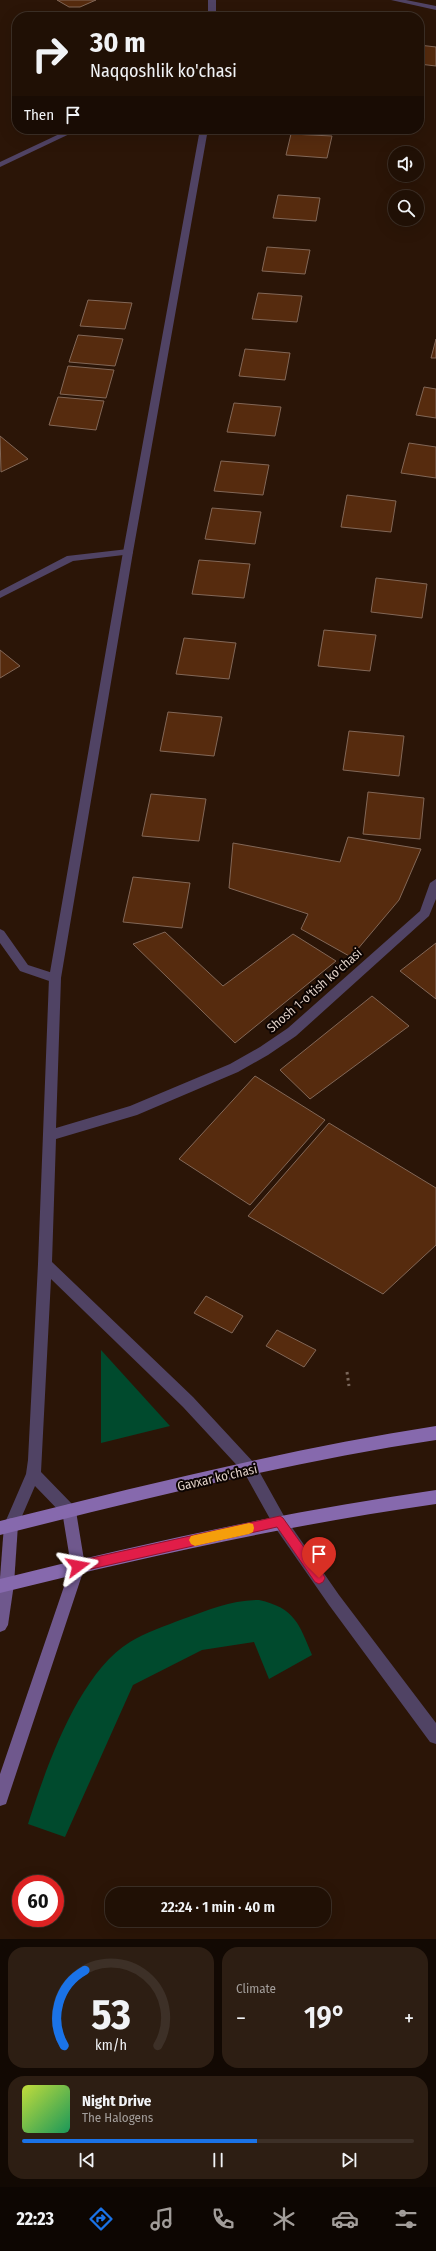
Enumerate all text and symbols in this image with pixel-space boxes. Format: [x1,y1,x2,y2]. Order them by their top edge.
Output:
text: 30 m [90,26,146,59]
icon: right [24,28,76,80]
text: Naqqoshlik ko'chasi [90,60,237,82]
icon: arrive [62,104,84,126]
text: Then [24,106,54,124]
map controls [388,146,424,226]
button: sound [388,146,424,182]
button: search [388,190,424,226]
street label: Shosh 1-o'tish ko'chasi [264,945,365,1036]
street label: Gavxar ko'chasi [176,1461,259,1494]
pin [302,1537,336,1578]
icon: arrive [308,1543,330,1565]
position arrow [57,1545,99,1587]
speed limit sign: 60 [12,1875,64,1927]
text: 22:24 · 1 min · 40 m [161,1898,275,1916]
text: Climate [236,1981,276,1996]
text: 53 [91,1989,131,2039]
text: 19° [304,2000,346,2036]
text: − [236,2005,246,2032]
text: + [404,2005,414,2032]
text: km/h [95,2036,127,2053]
text: Night Drive [82,2092,151,2110]
text: The Halogens [82,2110,153,2125]
icon: previous [76,2149,98,2171]
icon: pause [207,2149,229,2171]
icon: next [338,2149,360,2171]
icon: directions [87,2205,115,2233]
icon: music [148,2205,176,2233]
icon: phone [209,2205,237,2233]
icon: climate [270,2205,298,2233]
icon: car [331,2205,359,2233]
icon: filters [392,2205,420,2233]
text: 22:23 [16,2208,54,2230]

